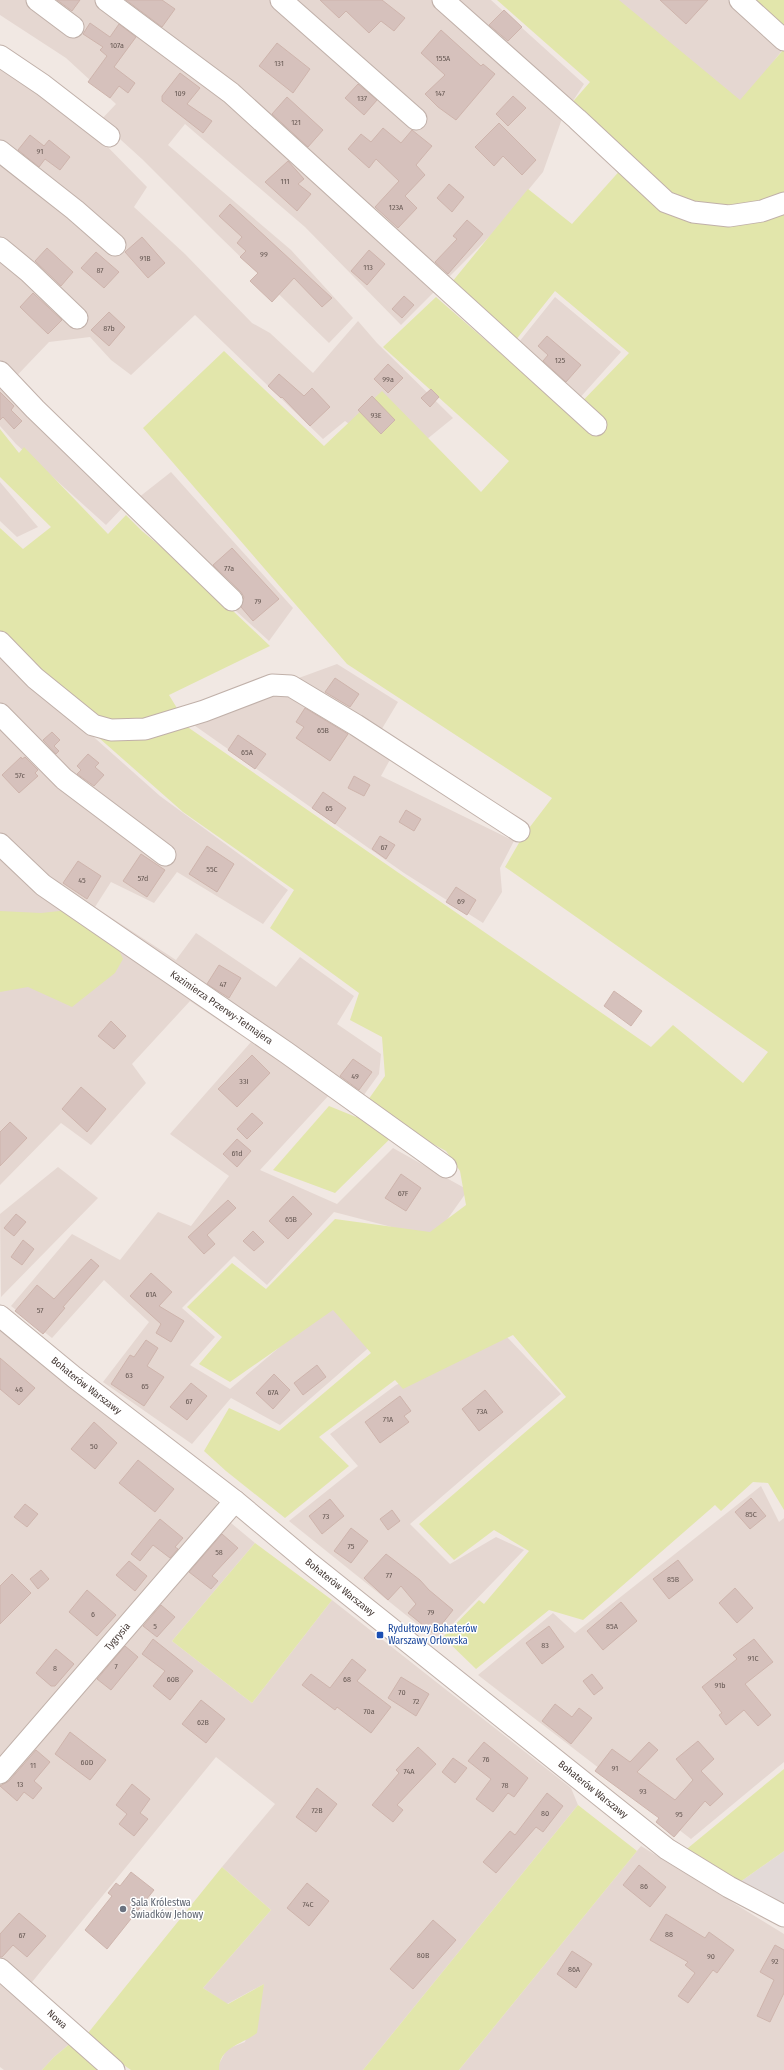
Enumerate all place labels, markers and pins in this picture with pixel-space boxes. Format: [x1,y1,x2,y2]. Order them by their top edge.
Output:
place label: Rydułtowy Bohaterów Warszawy Orlowska [388,1623,478,1647]
marker: Rydułtowy Bohaterów Warszawy Orlowska [375,1630,385,1640]
place label: Sala Królestwa Świadków Jehowy [131,1897,204,1921]
marker: Sala Królestwa Świadków Jehowy [118,1904,128,1914]

